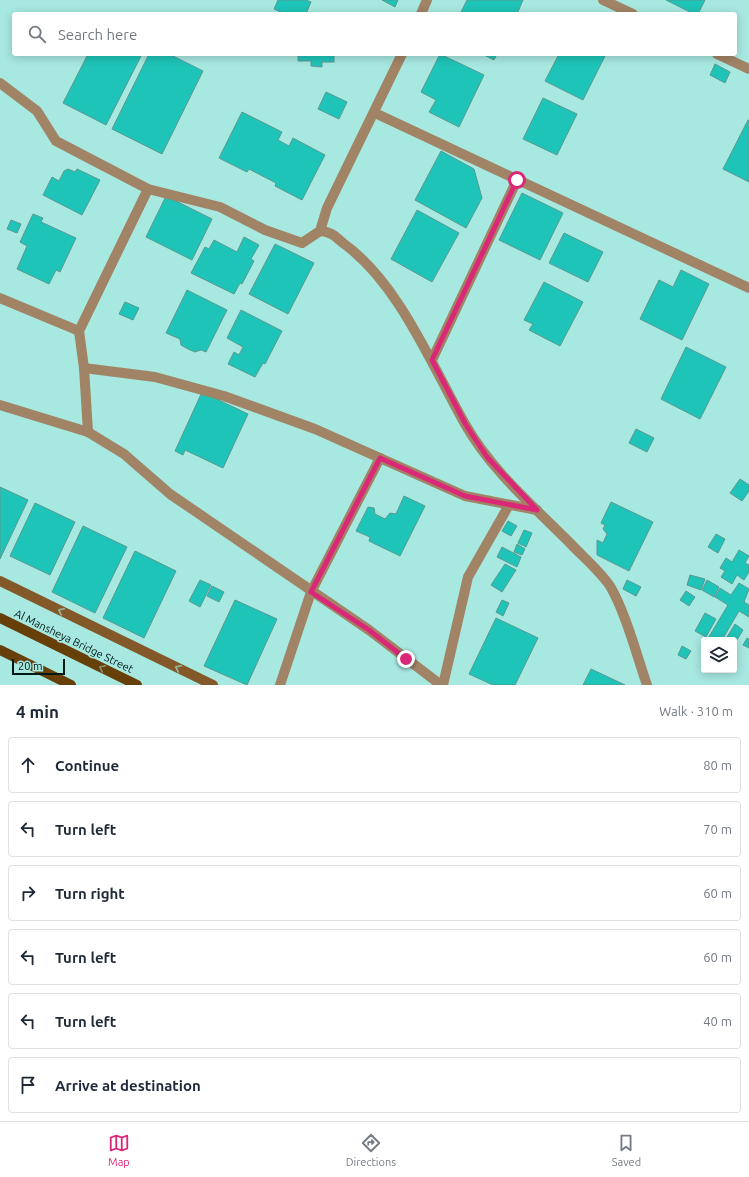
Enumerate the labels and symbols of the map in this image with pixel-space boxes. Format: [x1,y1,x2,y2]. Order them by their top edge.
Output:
route start [508,171,526,189]
street label: Al Mansheya Bridge Street [13,607,136,675]
one-way arrow [58,608,65,616]
route end [397,650,415,668]
scale bar [12,657,65,676]
one-way arrow [98,665,106,673]
one-way arrow [175,665,182,673]

